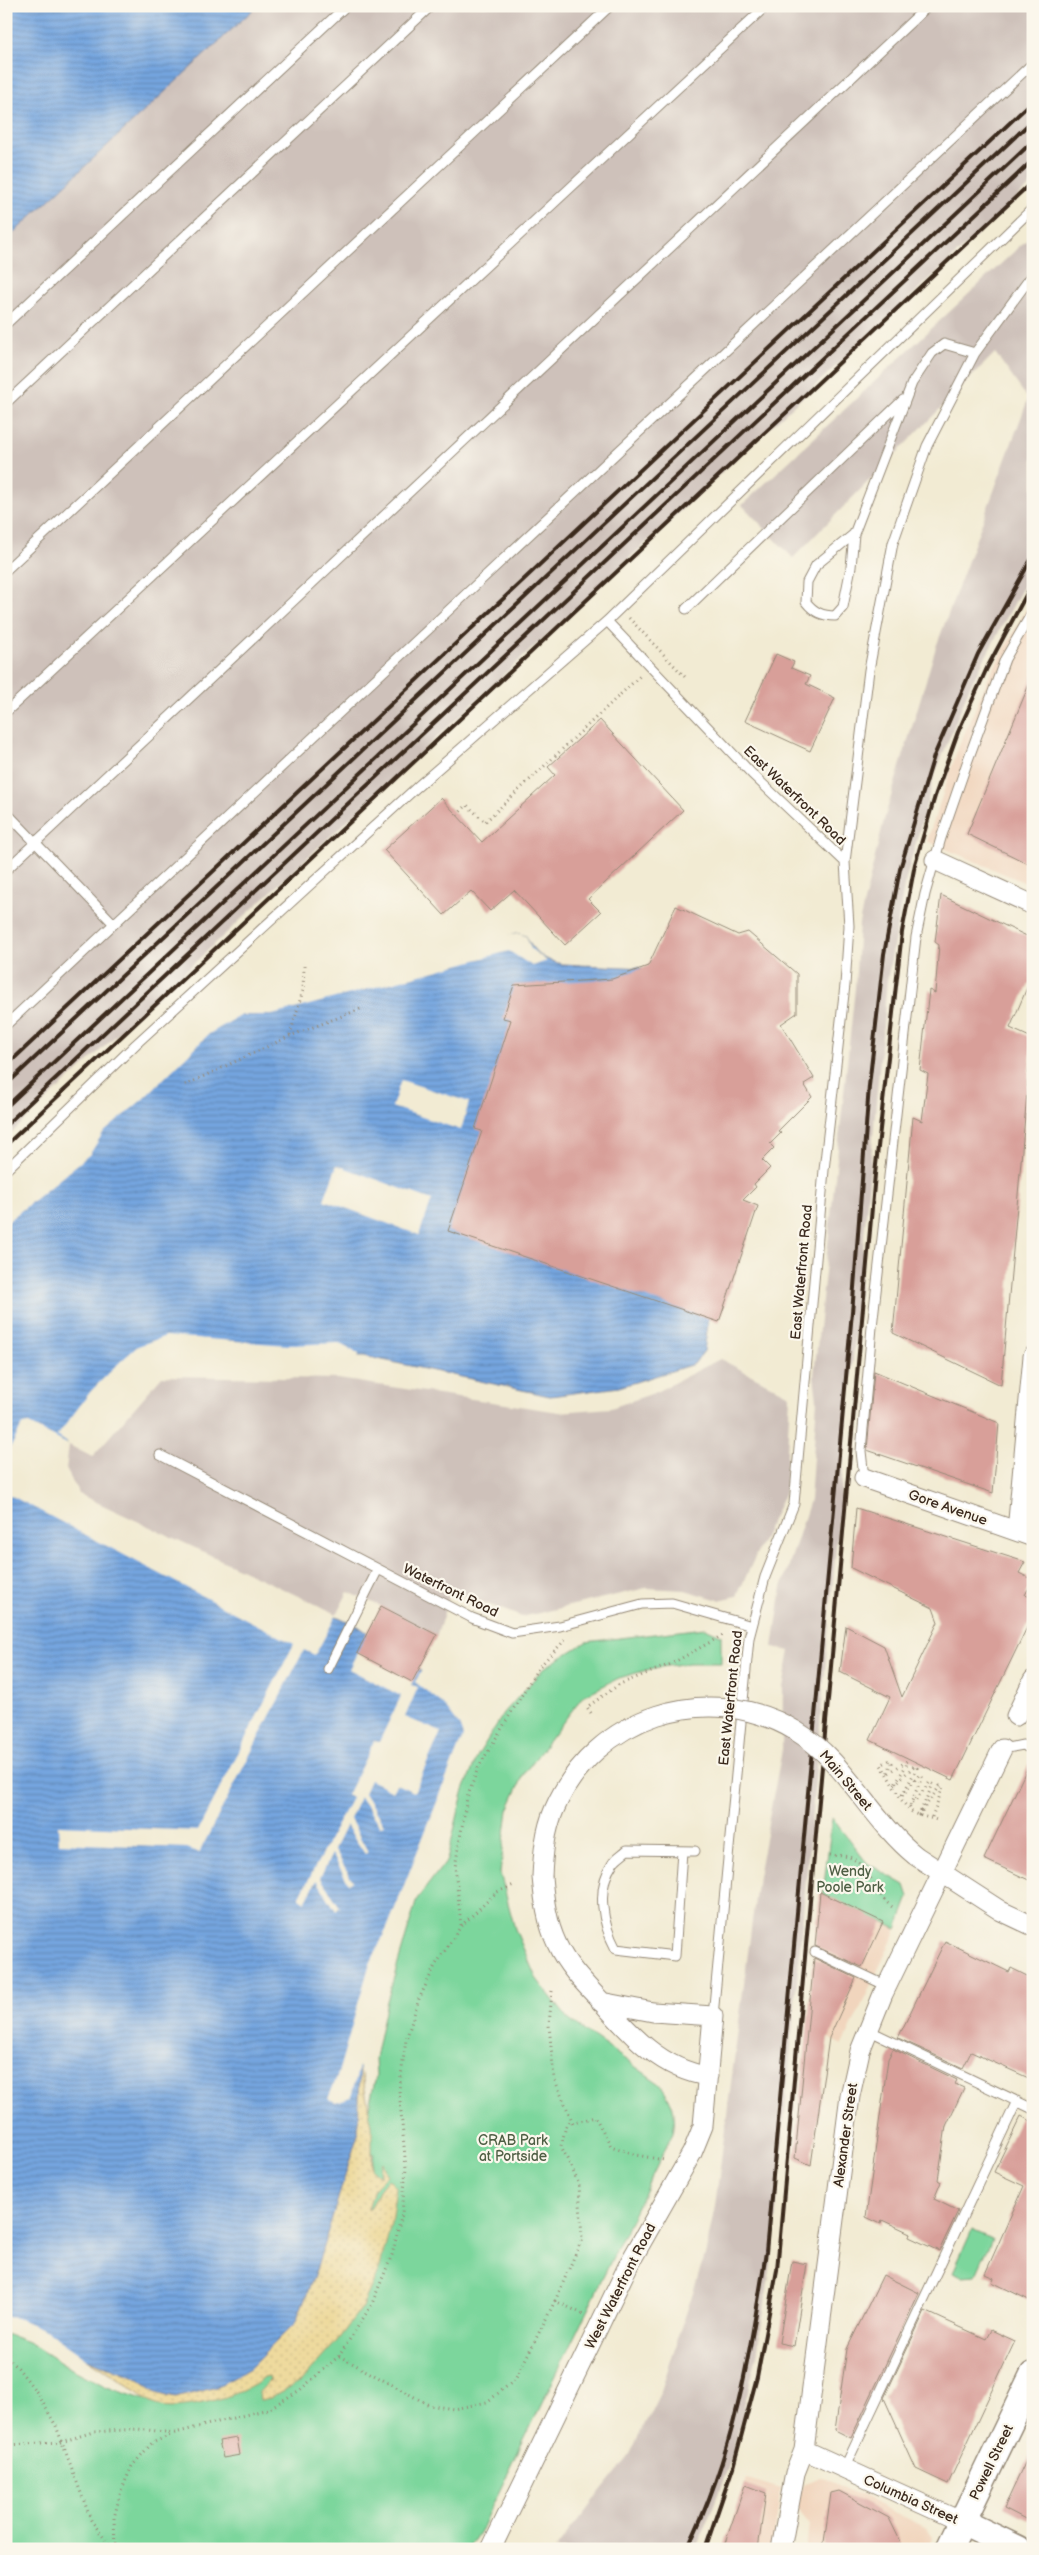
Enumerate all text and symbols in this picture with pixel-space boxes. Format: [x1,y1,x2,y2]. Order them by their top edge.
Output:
street label: East Waterfront Road [740,742,849,849]
street label: East Waterfront Road [787,1204,816,1340]
street label: Gore Avenue [906,1486,990,1529]
street label: Waterfront Road [400,1560,501,1621]
street label: East Waterfront Road [715,1630,746,1766]
street label: Main Street [816,1747,876,1814]
park label: Wendy Poole Park [816,1863,884,1896]
street label: Alexander Street [830,2081,861,2188]
park label: CRAB Park at Portside [478,2132,548,2165]
street label: West Waterfront Road [581,2221,660,2352]
street label: Powell Street [966,2421,1017,2503]
street label: Columbia Street [861,2471,961,2528]

